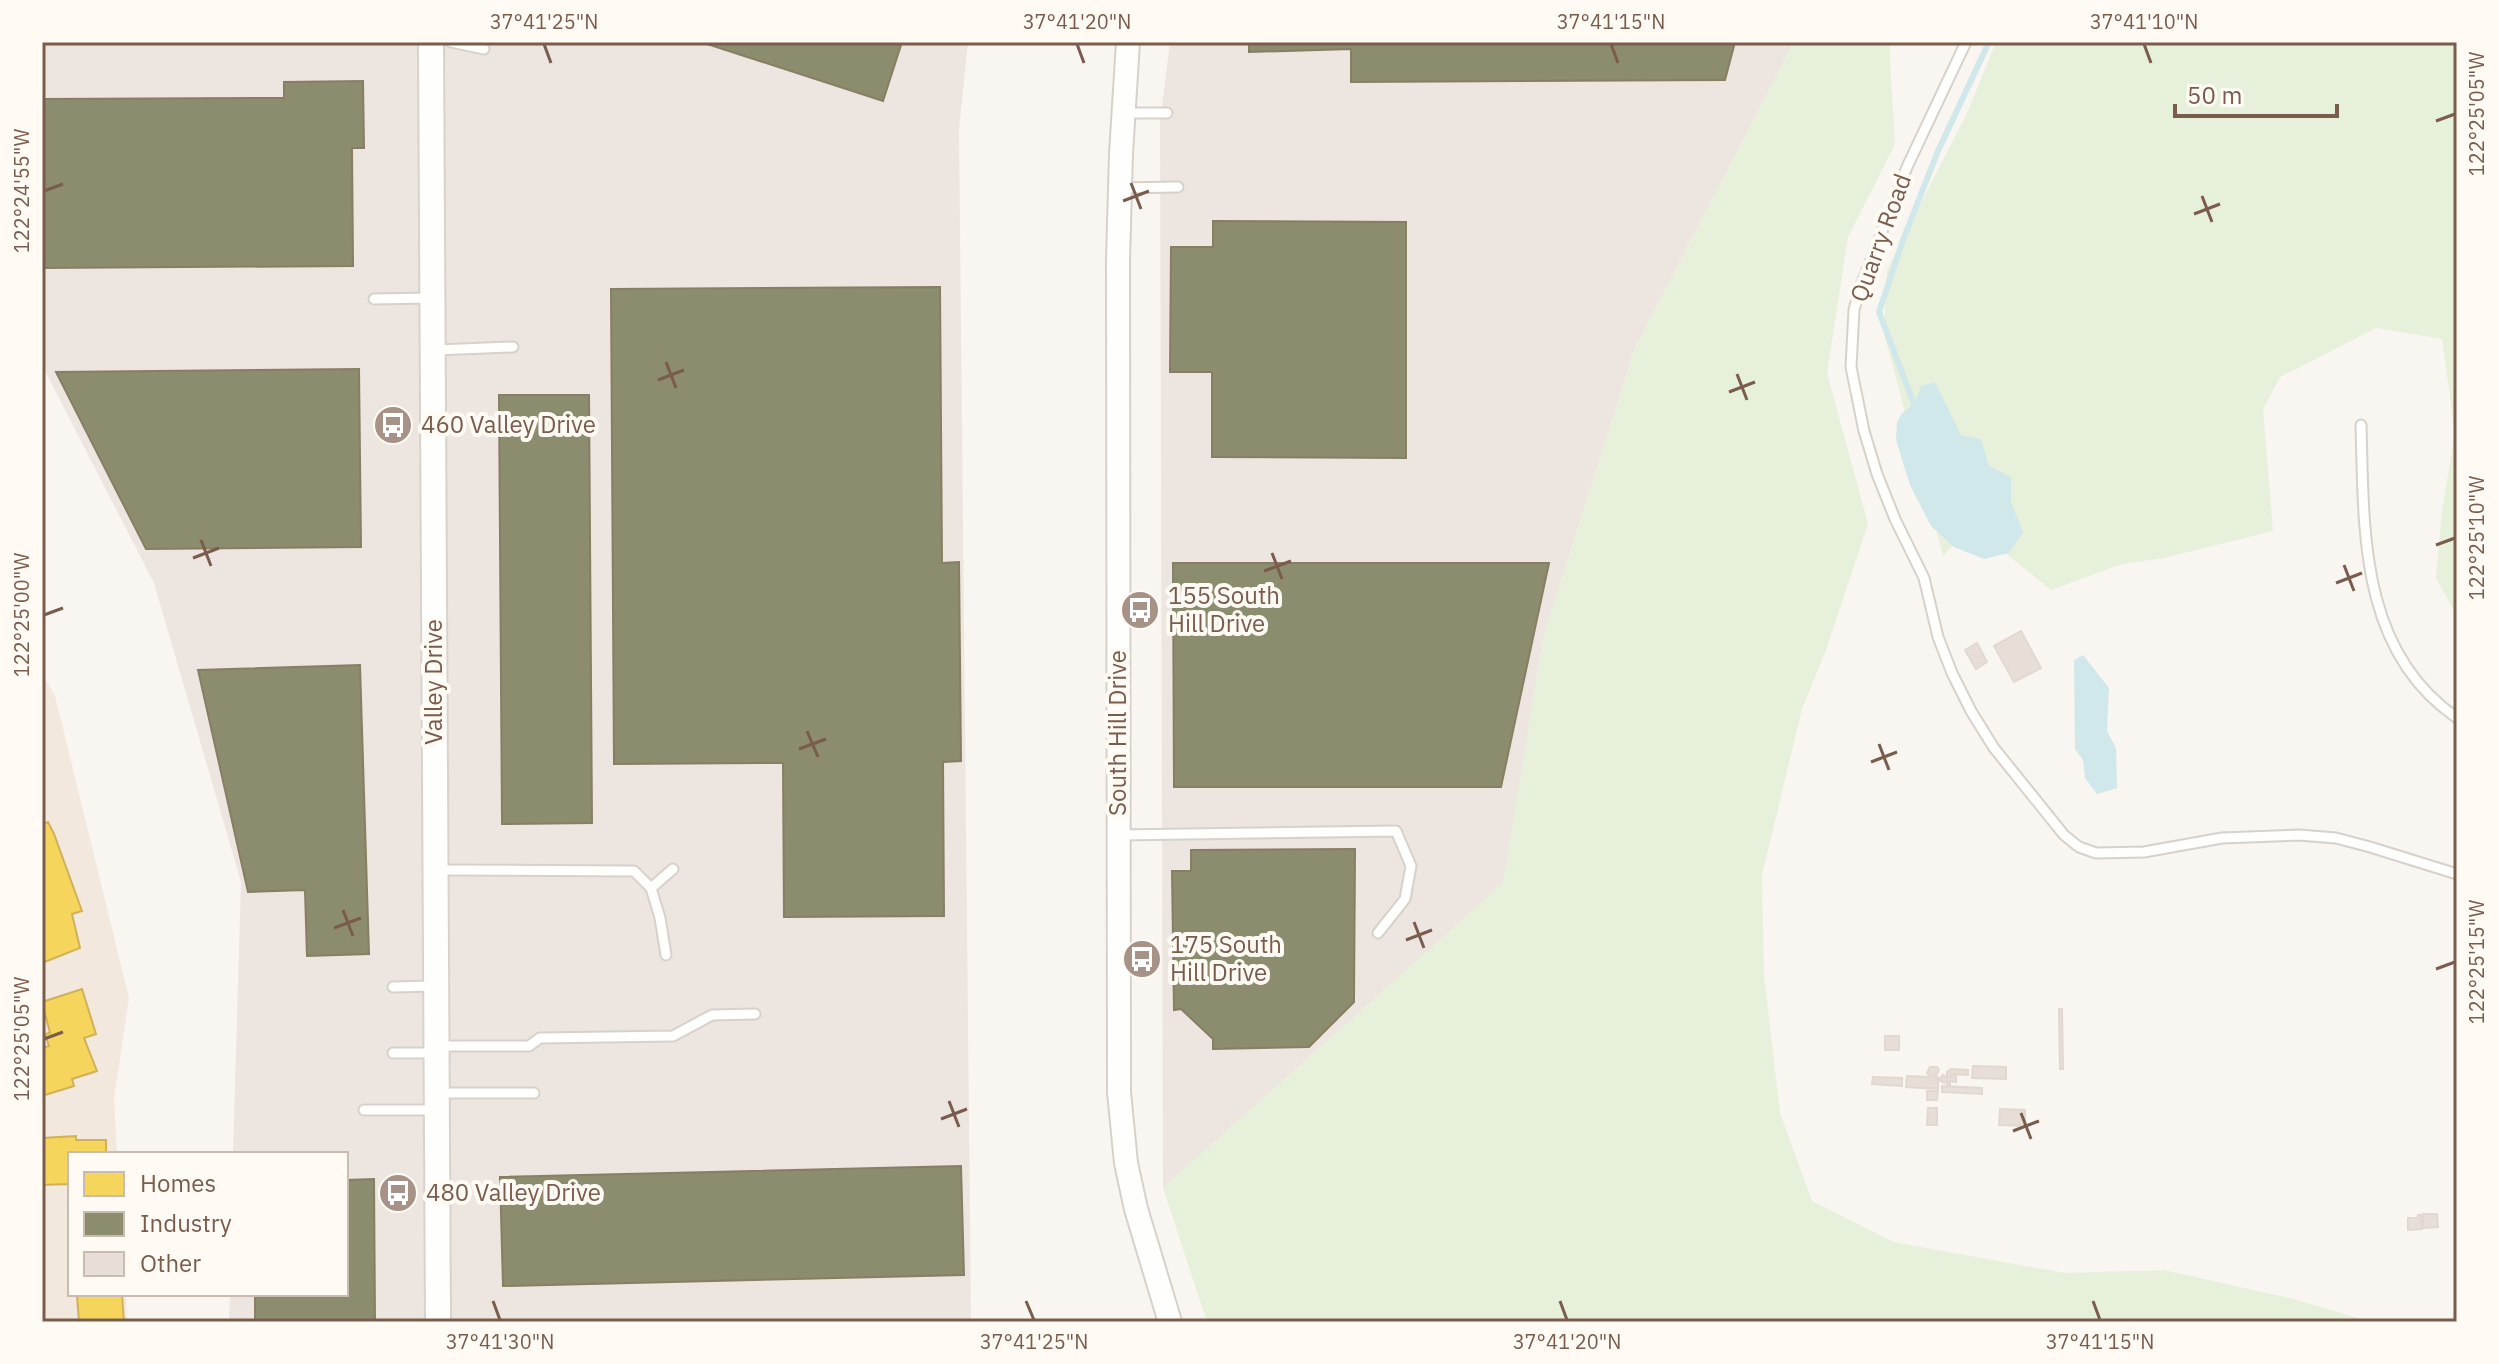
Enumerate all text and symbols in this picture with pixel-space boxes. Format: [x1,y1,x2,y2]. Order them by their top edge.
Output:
text: 37°41'25"N [490,8,598,35]
text: 37°41'20"N [1023,8,1131,35]
text: 37°41'15"N [1557,8,1665,35]
text: 37°41'10"N [2090,8,2198,35]
text: 122°25'05"W [2463,51,2490,176]
scale bar [2175,68,2337,118]
text: 50 m [2187,79,2242,111]
text: 122°24'55"W [8,128,35,253]
street label: Quarry Road [1842,169,1918,306]
bus stop icon: 460 Valley Drive [372,404,414,446]
place label: 460 Valley Drive [421,408,596,440]
text: 122°25'10"W [2463,475,2490,600]
text: 122°25'00"W [8,552,35,677]
place label: 155 South Hill Drive [1168,579,1280,639]
bus stop icon: 155 South Hill Drive [1119,589,1161,631]
street label: Valley Drive [417,619,449,745]
street label: South Hill Drive [1101,650,1133,816]
text: 122°25'15"W [2463,899,2490,1024]
place label: 175 South Hill Drive [1170,928,1282,988]
bus stop icon: 175 South Hill Drive [1121,938,1163,980]
text: 122°25'05"W [8,976,35,1101]
legend [68,1152,348,1296]
text: Homes [140,1167,216,1199]
bus stop icon: 480 Valley Drive [377,1172,419,1214]
place label: 480 Valley Drive [426,1176,601,1208]
text: Industry [140,1207,232,1239]
text: Other [140,1247,201,1279]
text: 37°41'30"N [446,1328,554,1355]
text: 37°41'25"N [980,1328,1088,1355]
text: 37°41'20"N [1513,1328,1621,1355]
text: 37°41'15"N [2046,1328,2154,1355]

